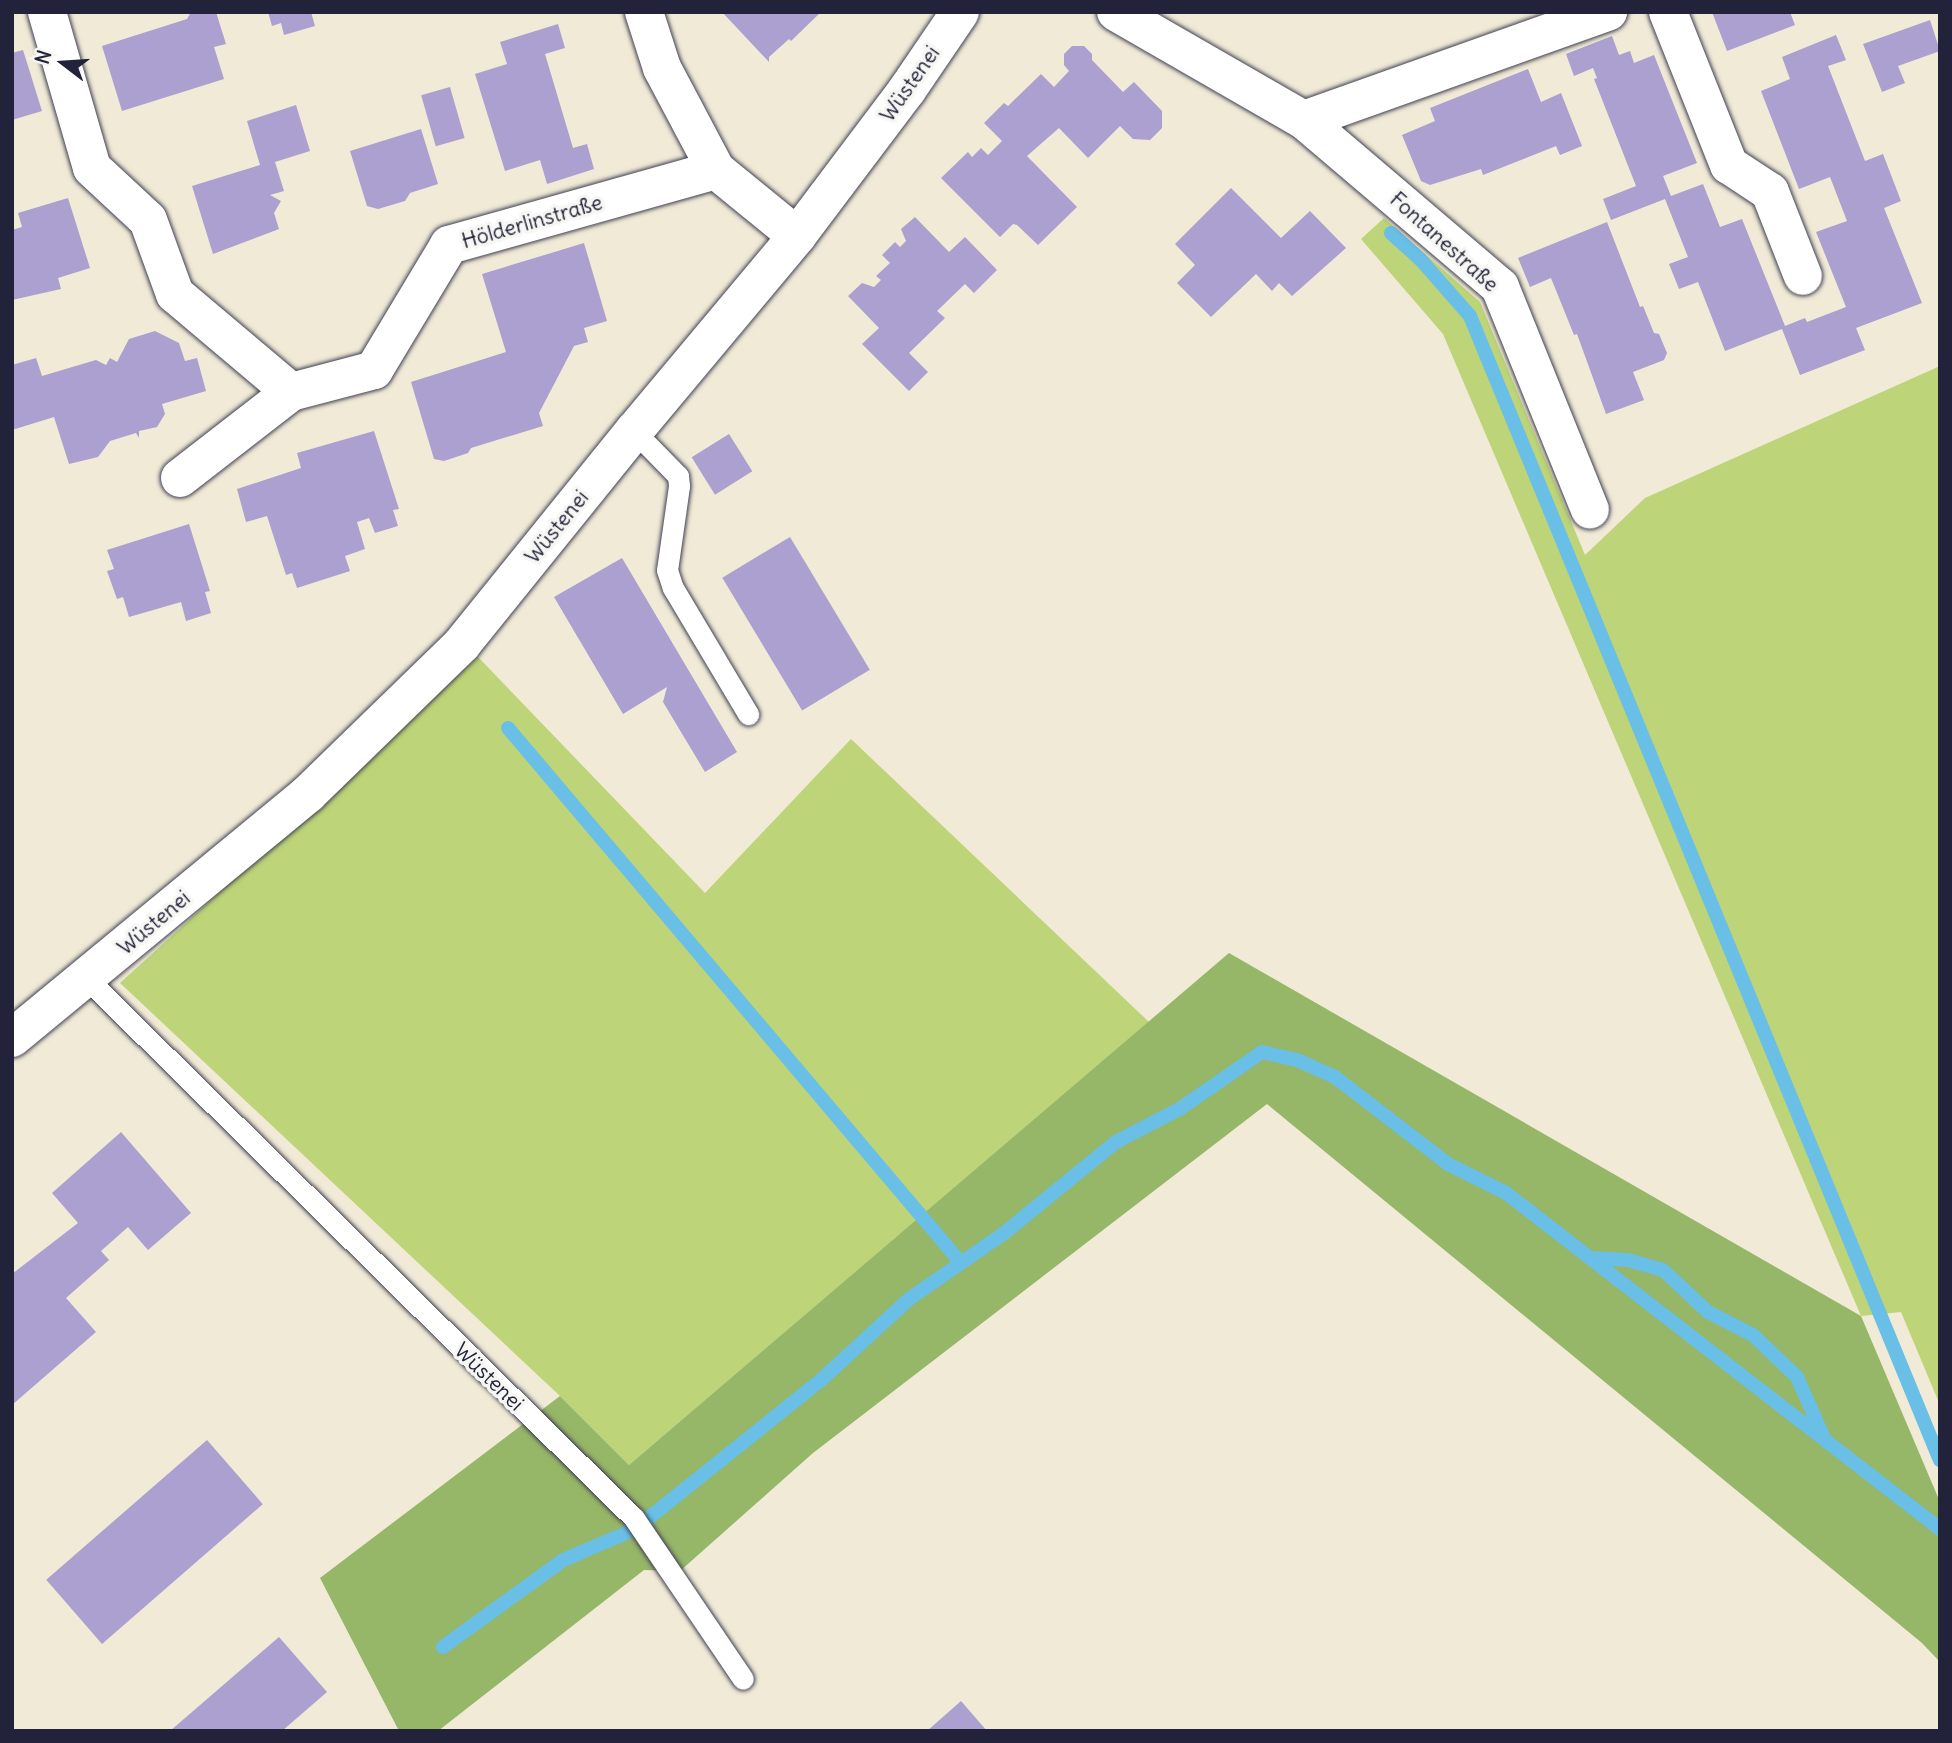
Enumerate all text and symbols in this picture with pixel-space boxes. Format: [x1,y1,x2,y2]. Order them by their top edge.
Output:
north arrow [28,28,98,98]
street label: Wüstenei [875,41,945,127]
text: N [30,47,56,67]
street label: Fontanestraße [1385,187,1503,297]
street label: Hölderlinstraße [459,190,605,254]
street label: Wüstenei [520,485,594,569]
street label: Wüstenei [113,885,195,961]
street label: Wüstenei [449,1338,529,1416]

